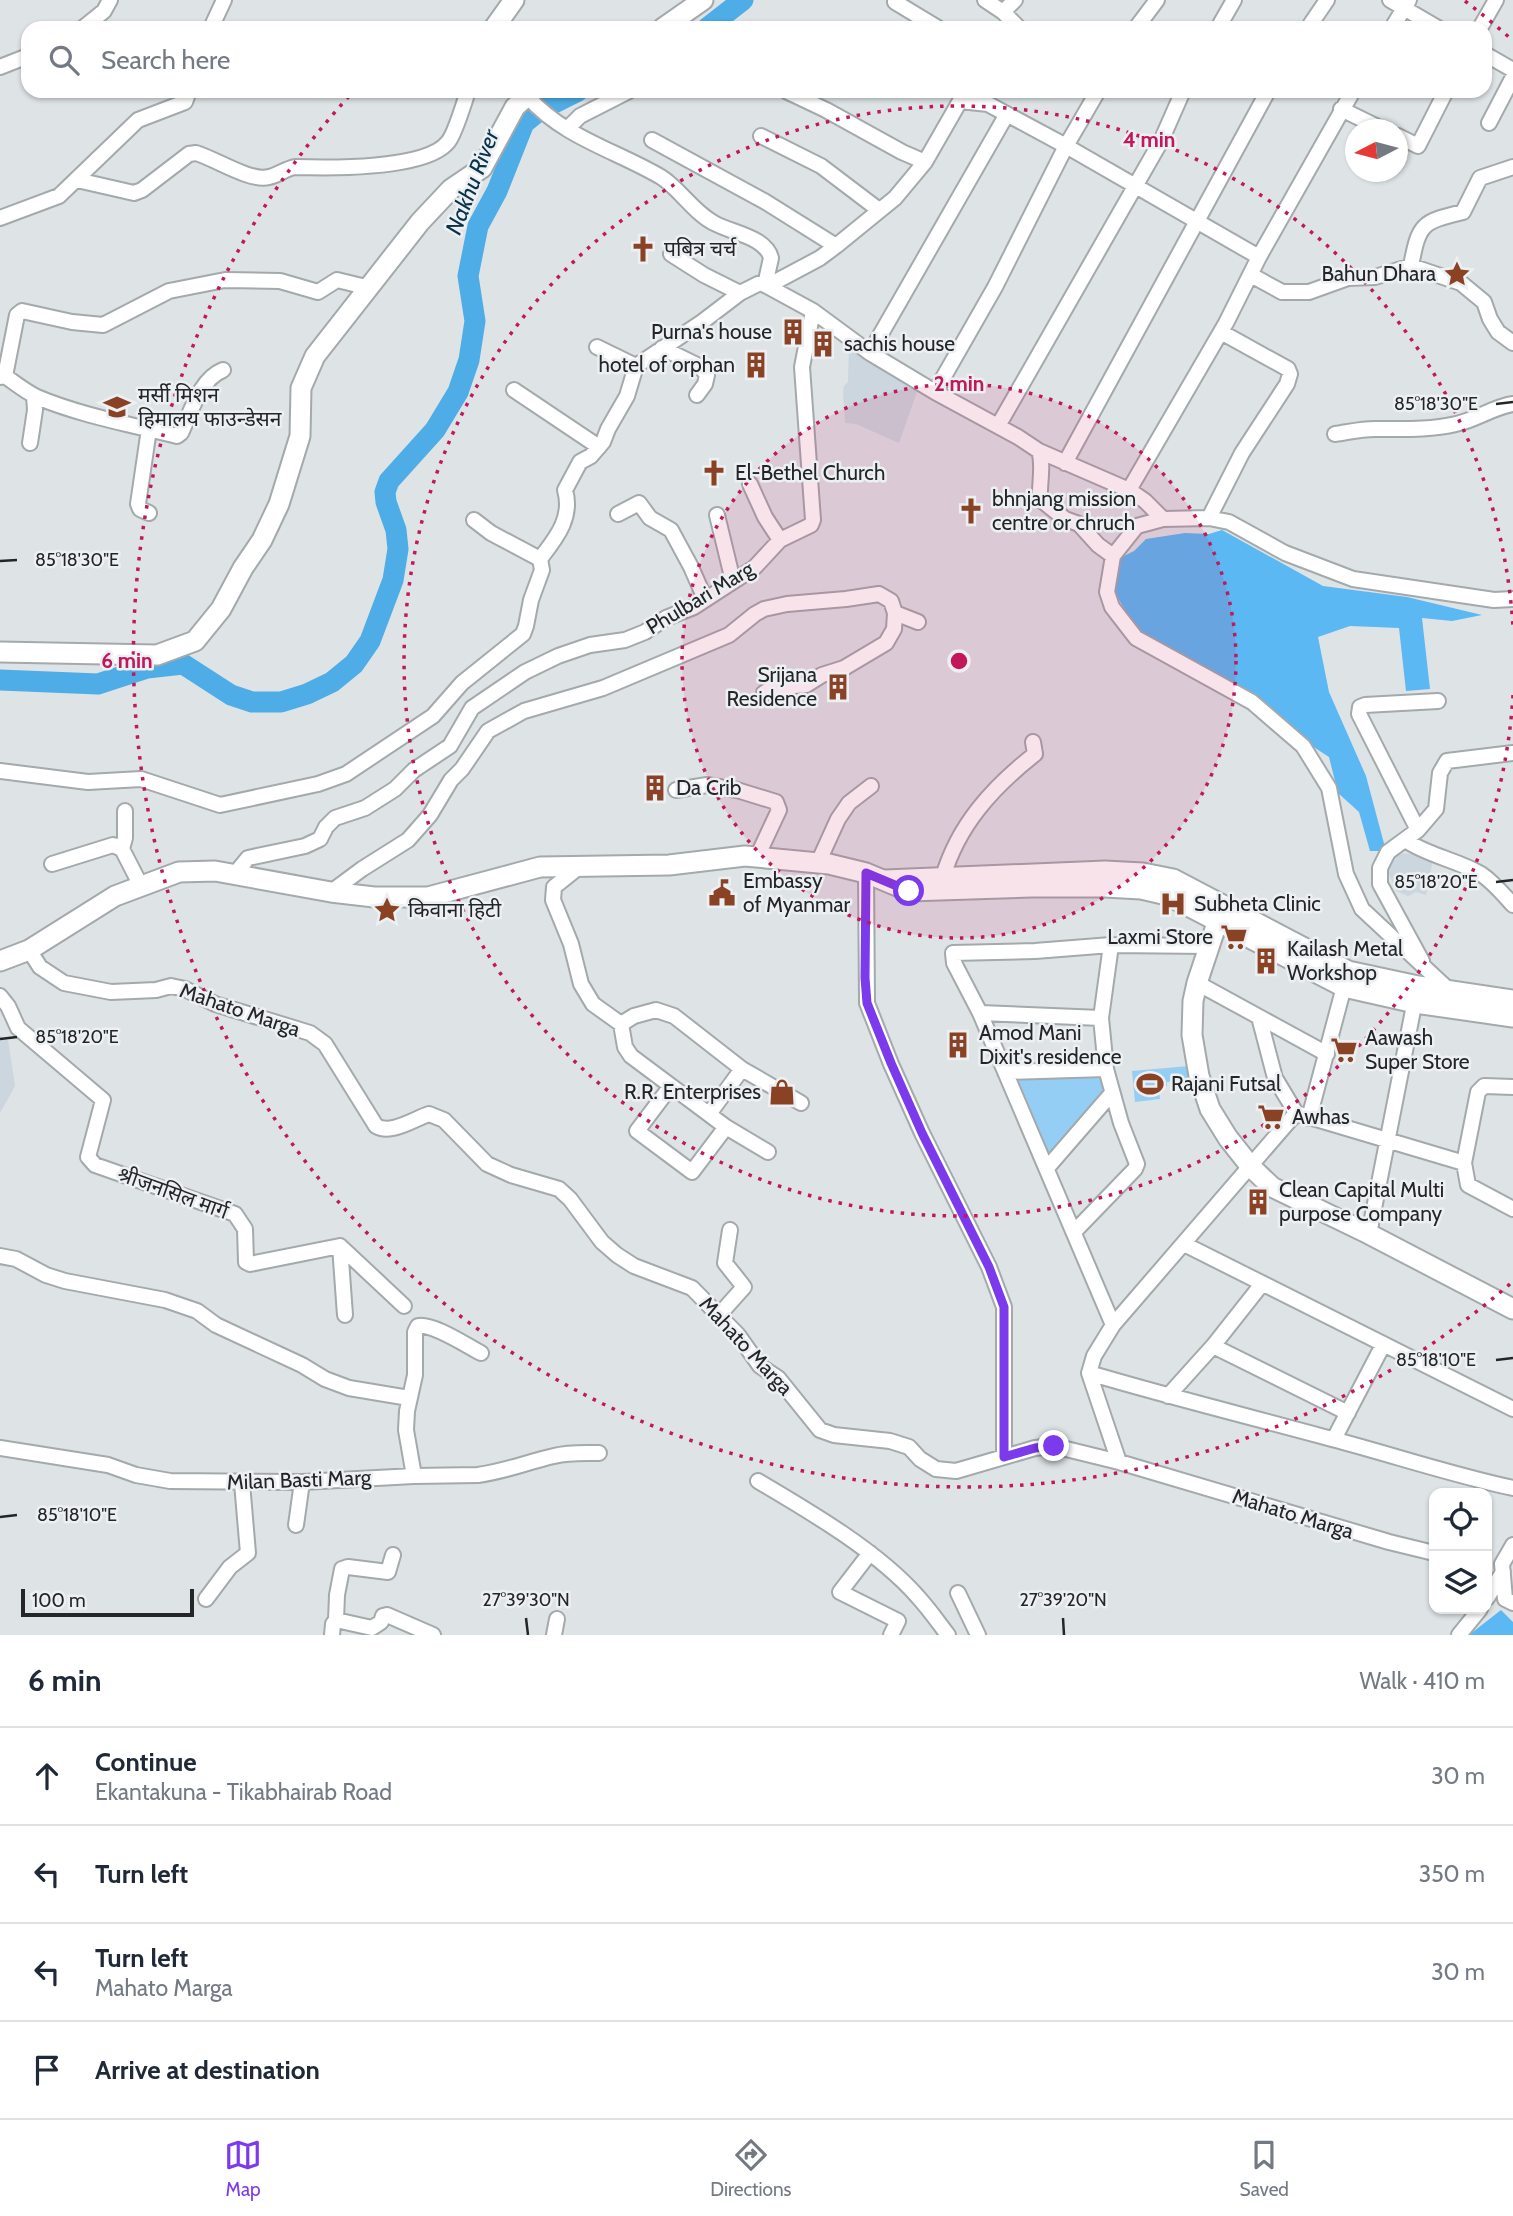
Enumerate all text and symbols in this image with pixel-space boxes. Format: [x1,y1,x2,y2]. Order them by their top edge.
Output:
search box [21,21,1492,98]
icon: search [45,41,83,79]
text: Search here [101,44,230,76]
north arrow [1345,119,1408,182]
water label: Nakhu River [439,125,505,238]
text: 4 min [1123,127,1175,152]
church icon: पबित्र चर्च [628,234,658,264]
place label: पबित्र चर्च [664,236,737,261]
place icon: Bahun Dhara [1442,259,1472,289]
place label: Bahun Dhara [1321,261,1436,286]
building icon: Purna's house [778,317,808,347]
place label: Purna's house [651,319,772,344]
building icon: sachis house [808,329,838,359]
place label: sachis house [844,331,955,356]
building icon: hotel of orphan [741,350,771,380]
place label: hotel of orphan [599,352,735,377]
text: 2 min [934,371,984,396]
place label: मर्सी मिशन हिमालय फाउन्डेसन [138,382,282,431]
school or university icon: मर्सी मिशन हिमालय फाउन्डेसन [102,392,132,422]
text: 85°18'30"E [1394,393,1478,415]
church icon: El-Bethel Church [699,458,729,488]
place label: El-Bethel Church [735,460,885,485]
place label: bhnjang mission centre or chruch [992,486,1136,535]
church icon: bhnjang mission centre or chruch [956,496,986,526]
text: 85°18'30"E [35,549,119,571]
street label: Phulbari Marg [642,555,758,639]
text: 6 min [101,648,153,673]
centre of rings [947,649,971,673]
place label: Srijana Residence [727,662,817,711]
building icon: Srijana Residence [823,672,853,702]
building icon: Da Crib [640,773,670,803]
place label: Da Crib [676,775,741,800]
place label: Embassy of Myanmar [743,868,850,917]
text: 85°18'20"E [1394,871,1478,893]
route start [893,875,924,906]
public building icon: Embassy of Myanmar [707,878,737,908]
hospital icon: Subheta Clinic [1158,889,1188,919]
place label: Subheta Clinic [1194,891,1321,916]
place icon: किवाना हिटी [372,895,402,925]
place label: किवाना हिटी [408,897,502,922]
supermarket icon: Laxmi Store [1219,922,1249,952]
place label: Laxmi Store [1107,924,1213,949]
place label: Kailash Metal Workshop [1287,936,1403,985]
building icon: Kailash Metal Workshop [1251,946,1281,976]
street label: Mahato Marga [177,977,304,1042]
place label: Amod Mani Dixit's residence [979,1020,1122,1069]
place label: Aawash Super Store [1365,1025,1470,1074]
text: 85°18'20"E [35,1026,119,1048]
building icon: Amod Mani Dixit's residence [943,1030,973,1060]
supermarket icon: Aawash Super Store [1329,1035,1359,1065]
sports icon: Rajani Futsal [1135,1069,1165,1099]
place label: Rajani Futsal [1171,1071,1281,1097]
shop icon: R.R. Enterprises [767,1077,797,1107]
place label: R.R. Enterprises [624,1079,761,1104]
supermarket icon: Awhas [1256,1102,1286,1132]
place label: Awhas [1292,1104,1350,1129]
street label: श्रीजनसिल मार्ग [114,1161,233,1225]
place label: Clean Capital Multi purpose Company [1279,1177,1444,1226]
building icon: Clean Capital Multi purpose Company [1243,1187,1273,1217]
street label: Mahato Marga [694,1291,798,1400]
text: 85°18'10"E [1396,1349,1476,1371]
route end [1038,1430,1069,1461]
street label: Milan Basti Marg [226,1464,372,1495]
street label: Mahato Marga [1229,1483,1357,1544]
map controls [1429,1488,1492,1614]
button: locate [1429,1488,1492,1551]
text: 85°18'10"E [37,1504,117,1526]
button: layers [1429,1551,1492,1614]
scale bar [21,1586,194,1618]
text: 100 m [32,1589,86,1612]
text: 27°39'30"N [482,1589,570,1611]
text: 27°39'20"N [1019,1589,1107,1611]
text: 6 min [28,1662,101,1699]
text: Walk · 410 m [1359,1667,1485,1695]
text: Continue [95,1746,197,1778]
icon: ahead [28,1757,66,1795]
text: 30 m [1431,1762,1485,1790]
text: Ekantakuna - Tikabhairab Road [95,1778,392,1806]
icon: left [28,1855,66,1893]
text: Turn left [95,1858,188,1890]
text: 350 m [1419,1860,1485,1888]
text: Turn left [95,1942,188,1974]
icon: left [28,1953,66,1991]
text: 30 m [1431,1958,1485,1986]
text: Mahato Marga [95,1974,233,2002]
icon: arrive [28,2051,66,2089]
text: Arrive at destination [95,2054,320,2086]
tab: Map [224,2136,262,2201]
tab: Directions [710,2136,791,2201]
tab: Saved [1240,2136,1289,2201]

